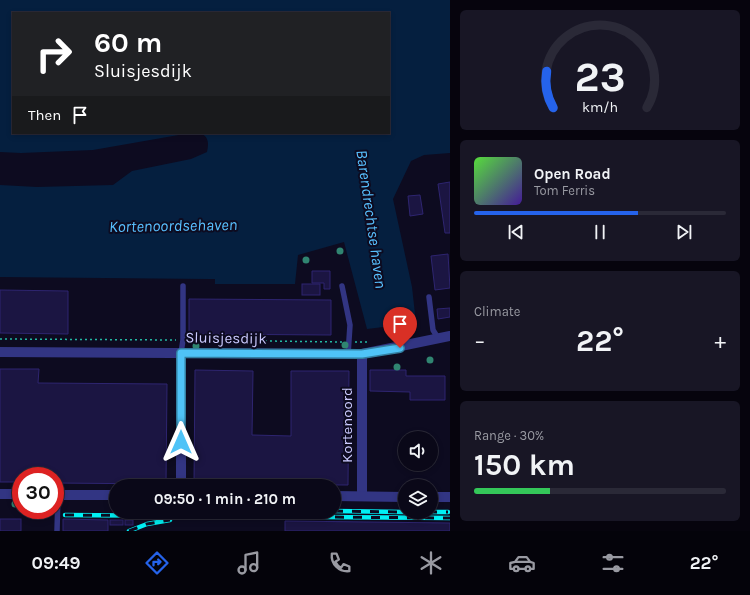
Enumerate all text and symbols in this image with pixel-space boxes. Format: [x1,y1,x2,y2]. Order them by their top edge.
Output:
text: 60 m [94,26,162,59]
icon: right [28,28,80,80]
text: 23 [574,53,626,101]
text: Sluisjesdijk [94,60,192,82]
text: km/h [582,99,618,116]
icon: arrive [69,104,91,126]
text: Then [28,106,61,124]
water label: Barendrechtse haven [352,148,391,290]
text: Open Road [534,165,611,183]
text: Tom Ferris [534,183,595,198]
water label: Kortenoordsehaven [109,215,237,236]
icon: previous [505,221,527,243]
icon: pause [589,221,611,243]
icon: next [673,221,695,243]
text: Climate [474,304,520,319]
pin [383,307,417,348]
icon: arrive [389,313,411,335]
text: 22° [576,323,624,359]
street label: Sluisjesdijk [185,328,267,348]
text: − [474,328,486,354]
text: + [714,328,726,354]
street label: Kortenoord [338,387,356,463]
position arrow [160,421,202,463]
text: Range · 30% [474,428,544,443]
map controls [398,431,438,519]
button: sound [398,431,438,471]
text: 150 km [474,447,575,483]
speed limit sign: 30 [12,467,64,519]
button: layers [398,479,438,519]
text: 09:50 · 1 min · 210 m [154,490,296,508]
icon: directions [143,549,171,577]
icon: music [235,549,263,577]
icon: phone [326,549,354,577]
icon: climate [417,549,445,577]
icon: car [508,549,536,577]
icon: filters [599,549,627,577]
text: 09:49 [32,552,80,574]
text: 22° [690,552,718,574]

